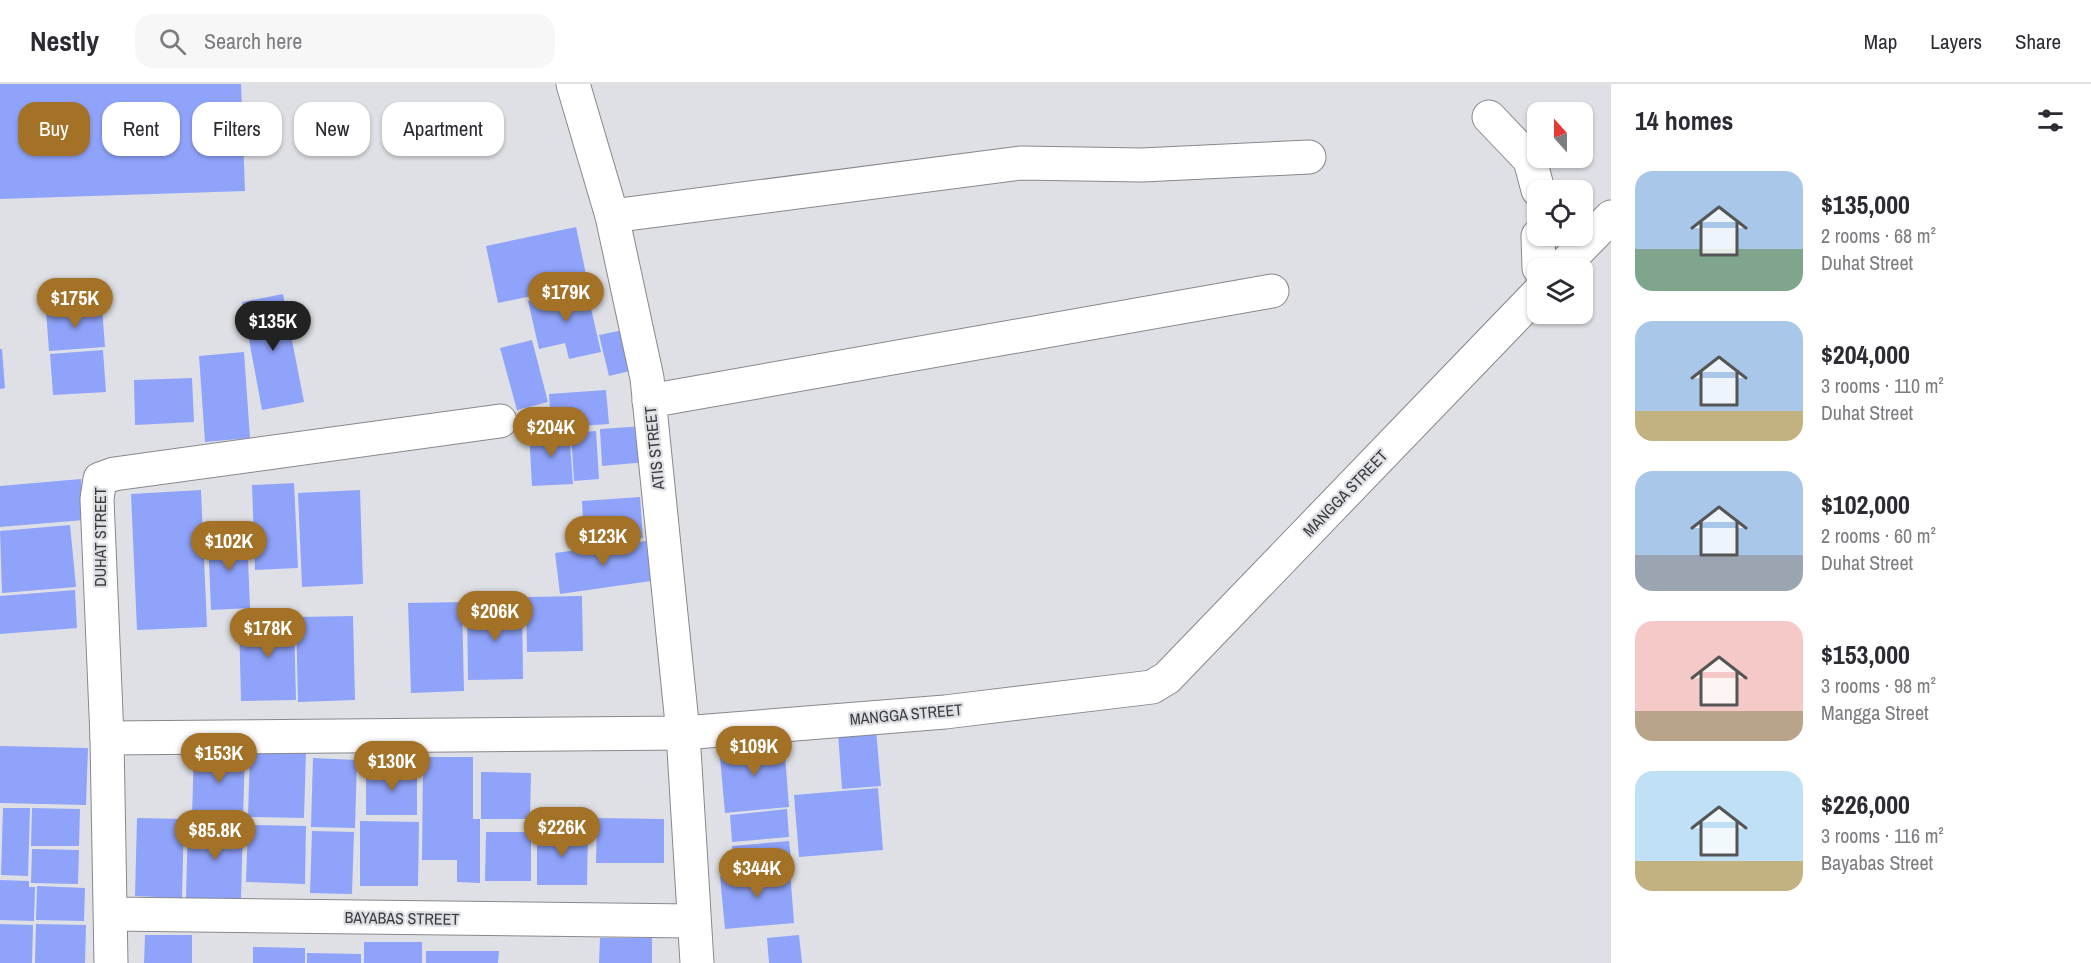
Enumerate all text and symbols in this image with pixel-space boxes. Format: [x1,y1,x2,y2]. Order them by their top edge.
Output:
search box [135,14,555,68]
text: Nestly [30,22,99,60]
icon: search [156,25,189,58]
text: Search here [204,26,302,56]
text: Map [1864,27,1897,56]
text: Layers [1930,27,1982,56]
text: Share [2015,27,2061,56]
chip: Buy [18,102,90,156]
chip: Rent [102,102,180,156]
chip: Filters [192,102,282,156]
chip: New [294,102,370,156]
chip: Apartment [382,102,504,156]
north arrow [1527,102,1593,168]
map controls [1527,102,1593,324]
text: 14 homes [1635,103,1733,138]
icon: filters [2034,104,2067,137]
button: locate [1527,180,1593,246]
text: $135,000 [1821,187,1910,222]
icon: home [1683,195,1755,267]
text: 2 rooms · 68 m² [1821,222,1936,249]
text: Duhat Street [1821,249,1913,276]
button: layers [1527,258,1593,324]
pin: $179K [524,272,608,323]
pin: $175K [33,278,117,329]
text: $179K [542,278,590,305]
text: $175K [51,284,99,311]
pin: $135K [231,301,315,352]
text: $135K [249,307,297,334]
text: $204,000 [1821,337,1910,372]
icon: home [1683,345,1755,417]
text: 3 rooms · 110 m² [1821,372,1944,399]
text: Duhat Street [1821,399,1913,426]
street label: ATIS STREET [639,405,669,492]
pin: $204K [509,407,593,458]
text: $204K [527,413,575,440]
street label: MANGGA STREET [1298,445,1392,541]
street label: DUHAT STREET [89,487,111,587]
text: $102,000 [1821,487,1910,522]
icon: home [1683,495,1755,567]
pin: $123K [561,516,645,567]
pin: $102K [187,521,271,572]
text: $123K [579,522,627,549]
text: 2 rooms · 60 m² [1821,522,1936,549]
text: $102K [205,527,253,554]
text: Duhat Street [1821,549,1913,576]
pin: $206K [453,591,537,642]
text: $206K [471,597,519,624]
pin: $178K [226,608,310,659]
text: $178K [244,614,292,641]
text: $153,000 [1821,637,1910,672]
icon: home [1683,645,1755,717]
text: 3 rooms · 98 m² [1821,672,1936,699]
street label: MANGGA STREET [849,698,963,730]
text: Mangga Street [1821,699,1929,726]
pin: $109K [712,726,796,777]
text: $109K [730,732,778,759]
pin: $153K [177,733,261,784]
text: $153K [195,739,243,766]
pin: $130K [350,741,434,792]
text: $130K [368,747,416,774]
text: $226,000 [1821,787,1910,822]
icon: home [1683,795,1755,867]
pin: $226K [520,807,604,858]
pin: $85.8K [166,810,264,861]
text: $226K [538,813,586,840]
text: $85.8K [189,816,241,843]
text: 3 rooms · 116 m² [1821,822,1944,849]
pin: $344K [715,848,799,899]
text: Bayabas Street [1821,849,1933,876]
text: $344K [733,854,781,881]
street label: BAYABAS STREET [344,906,460,930]

